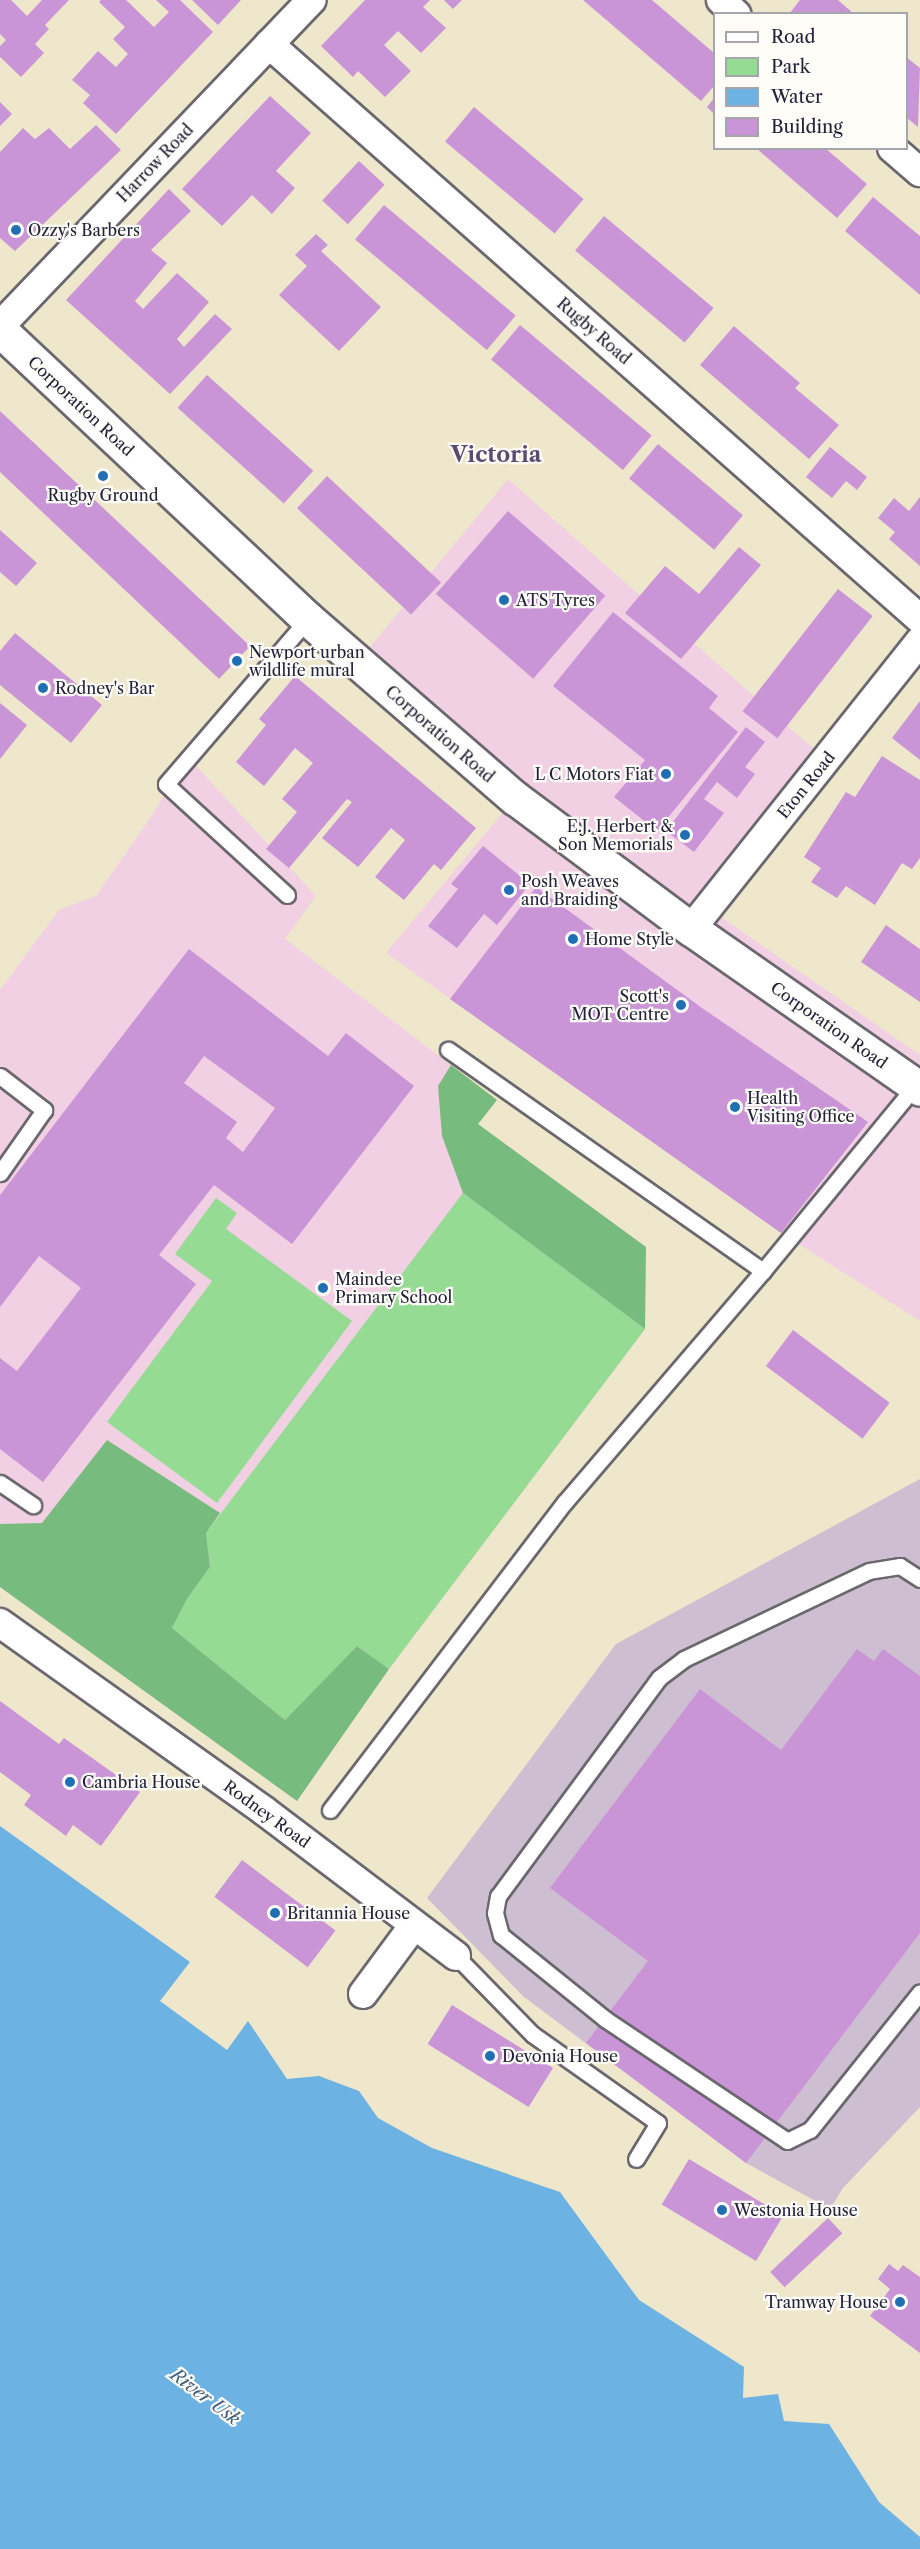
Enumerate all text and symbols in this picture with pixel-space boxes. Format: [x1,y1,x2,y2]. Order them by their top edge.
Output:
legend [713,12,908,150]
text: Road [771,26,816,48]
text: Park [771,56,810,78]
text: Water [771,86,823,108]
text: Building [771,116,843,138]
street label: Harrow Road [113,120,197,206]
place label: Ozzy's Barbers [28,220,140,240]
marker: Ozzy's Barbers [9,223,23,237]
street label: Rugby Road [553,294,635,368]
street label: Corporation Road [24,352,138,460]
district label: Victoria [451,442,541,468]
marker: Rugby Ground [96,469,110,483]
place label: Rugby Ground [47,485,159,505]
place label: ATS Tyres [516,590,595,610]
marker: ATS Tyres [497,593,511,607]
place label: Newport urban wildlife mural [249,642,365,680]
marker: Newport urban wildlife mural [230,654,244,668]
place label: Rodney's Bar [55,678,155,698]
marker: Rodney's Bar [36,681,50,695]
street label: Corporation Road [382,682,498,786]
street label: Eton Road [773,748,839,822]
place label: L C Motors Fiat [534,764,654,784]
marker: L C Motors Fiat [659,767,673,781]
place label: E.J. Herbert & Son Memorials [558,816,673,854]
marker: E.J. Herbert & Son Memorials [678,828,692,842]
place label: Posh Weaves and Braiding [521,871,620,909]
marker: Posh Weaves and Braiding [502,883,516,897]
place label: Home Style [585,929,674,949]
marker: Home Style [566,932,580,946]
street label: Corporation Road [767,978,891,1072]
place label: Scott's MOT Centre [571,986,669,1024]
marker: Scott's MOT Centre [674,998,688,1012]
place label: Health Visiting Office [747,1088,855,1126]
marker: Health Visiting Office [728,1100,742,1114]
place label: Maindee Primary School [335,1269,453,1307]
marker: Maindee Primary School [316,1281,330,1295]
place label: Cambria House [82,1772,201,1792]
marker: Cambria House [63,1775,77,1789]
street label: Rodney Road [220,1776,314,1852]
place label: Britannia House [287,1903,410,1923]
marker: Britannia House [268,1906,282,1920]
place label: Devonia House [502,2046,618,2066]
marker: Devonia House [483,2049,497,2063]
place label: Westonia House [734,2200,858,2220]
marker: Westonia House [715,2203,729,2217]
place label: Tramway House [765,2292,888,2312]
marker: Tramway House [893,2295,907,2309]
water label: River Usk [166,2364,244,2430]

